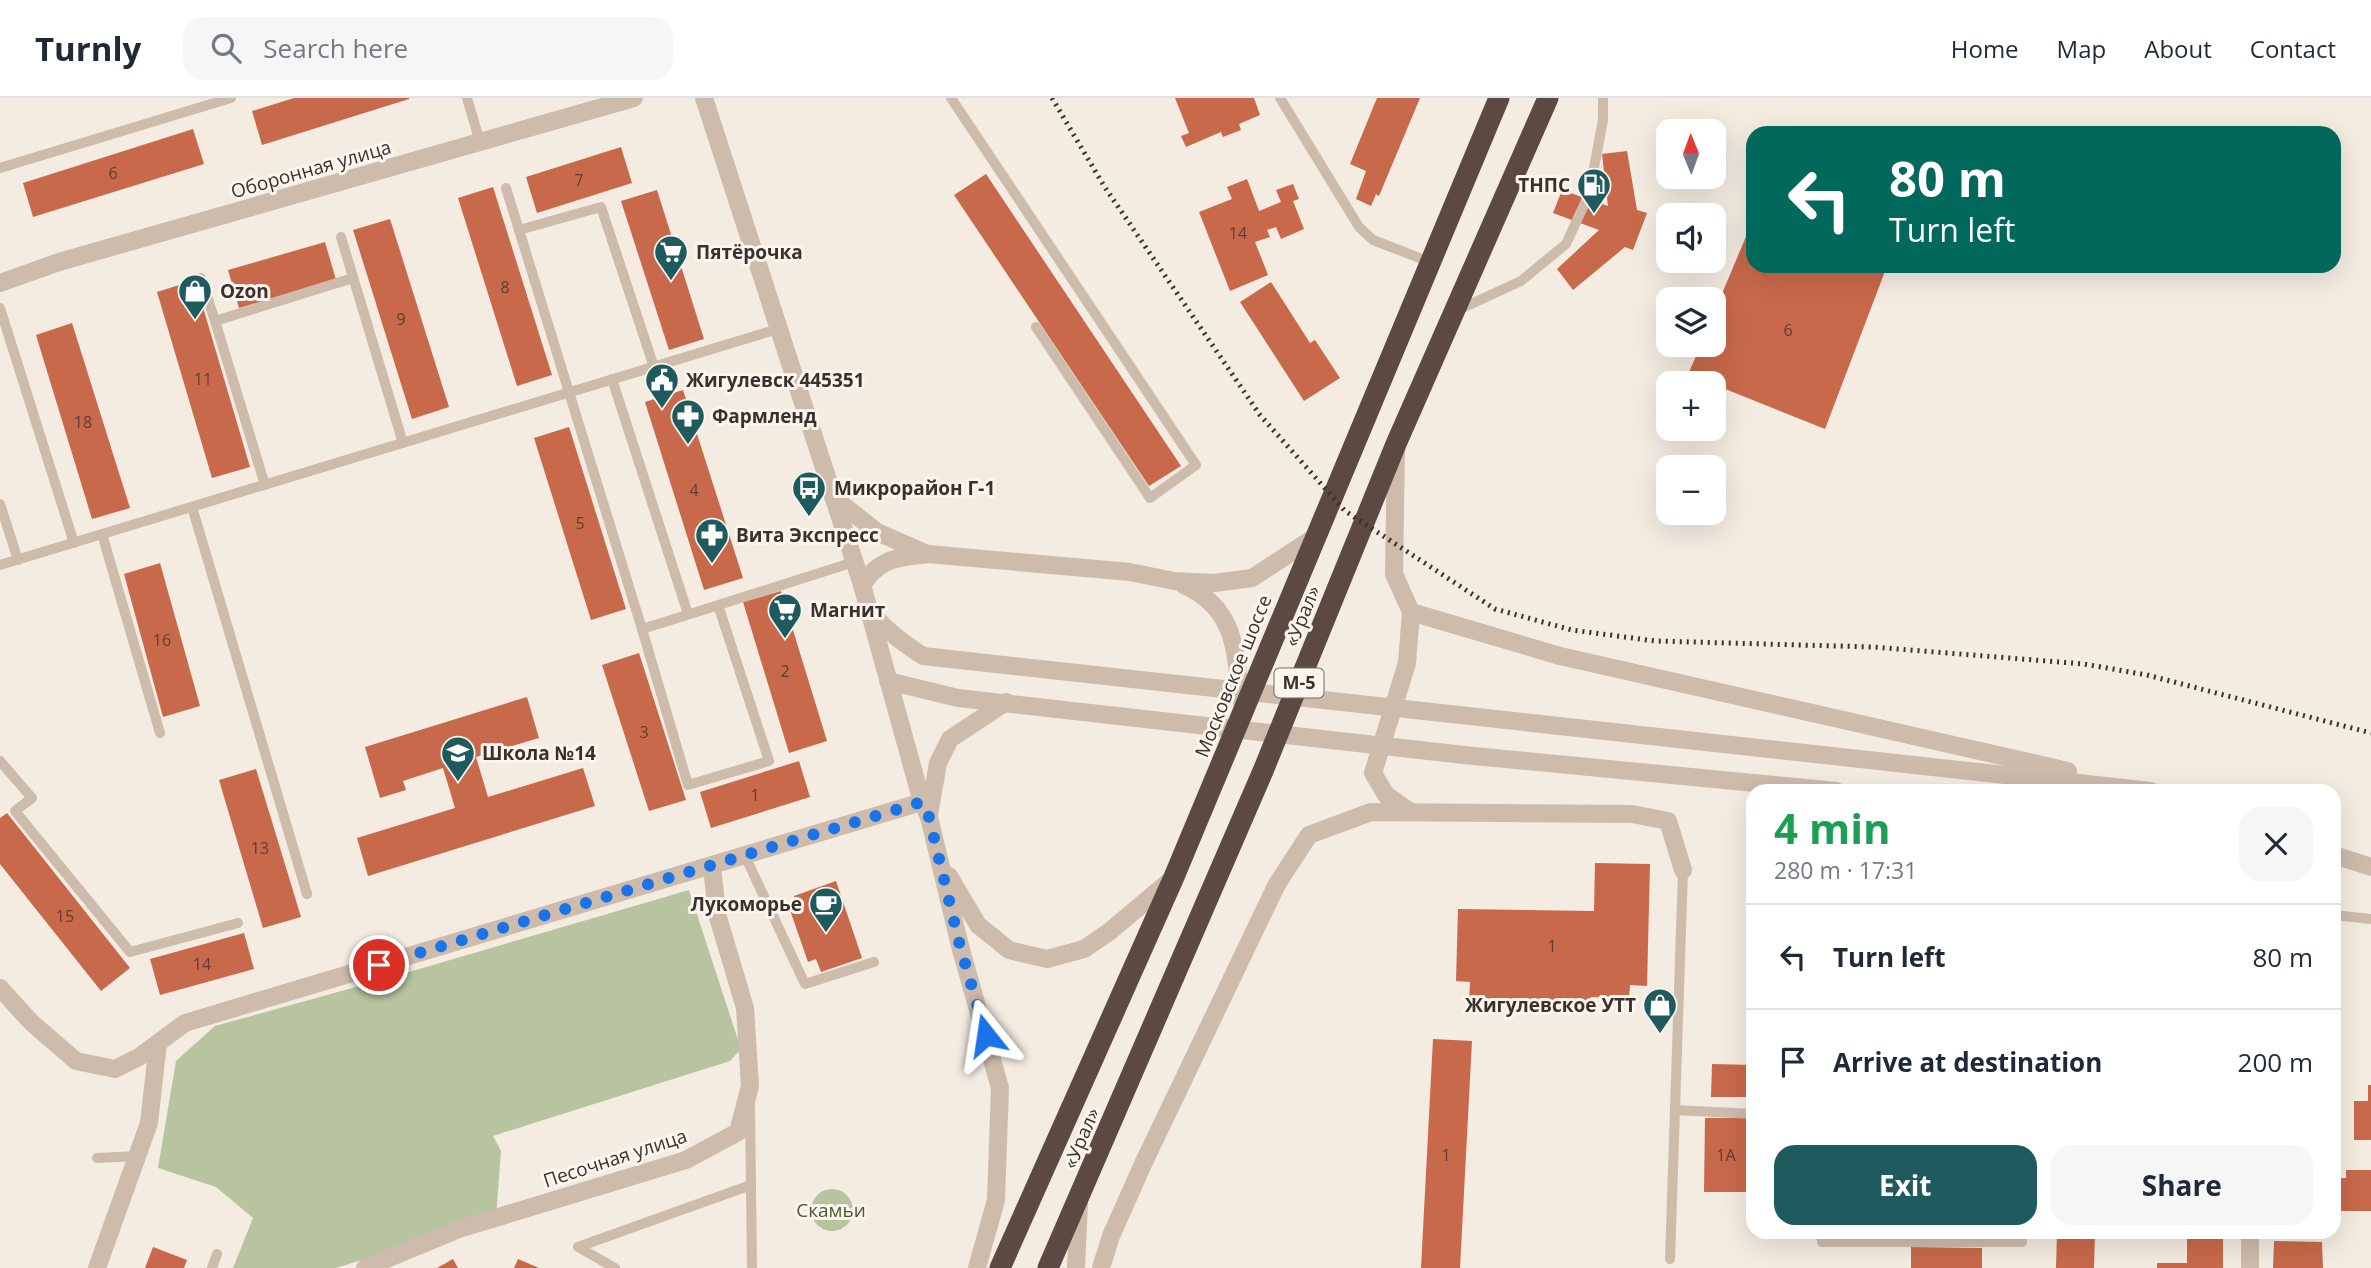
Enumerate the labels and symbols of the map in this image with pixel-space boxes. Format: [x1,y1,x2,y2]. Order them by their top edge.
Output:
north arrow [1656,119,1726,189]
street label: Оборонная улица [228,134,394,204]
house number: 6 [108,162,118,184]
fuel station icon: ТНПС [1575,166,1613,215]
house number: 7 [574,169,584,191]
place label: ТНПС [1518,172,1570,198]
house number: 14 [1229,222,1247,244]
supermarket icon: Пятёрочка [652,233,690,282]
place label: Пятёрочка [696,239,803,265]
shop icon: Ozon [176,272,214,321]
house number: 8 [500,276,510,298]
place label: Ozon [220,278,269,304]
house number: 9 [396,308,406,330]
house number: 6 [1783,319,1793,341]
public building icon: Жигулевск 445351 [643,361,681,410]
place label: Жигулевск 445351 [686,367,865,393]
house number: 11 [194,368,212,390]
pharmacy icon: Фармленд [669,397,707,446]
place label: Фармленд [712,403,817,429]
house number: 18 [74,411,92,433]
bus stop icon: Микрорайон Г-1 [790,469,828,518]
place label: Микрорайон Г-1 [834,475,995,501]
house number: 4 [689,479,699,501]
house number: 5 [575,512,585,534]
pharmacy icon: Вита Экспресс [693,516,731,565]
place label: Вита Экспресс [736,522,879,548]
street label: «Урал» [1278,582,1326,650]
supermarket icon: Магнит [766,591,804,640]
street label: Московское шоссе [1189,591,1277,761]
place label: Магнит [810,597,886,623]
house number: 16 [153,629,171,651]
house number: 2 [780,660,790,682]
road number: М-5 [1274,668,1324,698]
house number: 3 [639,721,649,743]
school or university icon: Школа №14 [439,734,477,783]
place label: Школа №14 [482,740,596,766]
house number: 1 [750,784,760,806]
house number: 13 [251,837,269,859]
cafe icon: Лукоморье [807,885,845,934]
place label: Лукоморье [691,891,802,917]
house number: 15 [56,905,74,927]
pin [349,935,409,995]
house number: 1 [1547,935,1557,957]
house number: 14 [193,953,211,975]
shop icon: Жигулевское УТТ [1641,986,1679,1035]
place label: Жигулевское УТТ [1465,992,1636,1018]
position arrow [949,998,1023,1072]
street label: «Урал» [1057,1104,1105,1172]
street label: Песочная улица [540,1123,690,1193]
house number: 1 [1441,1144,1451,1166]
house number: 1А [1716,1144,1737,1166]
park label: Скамьи [796,1197,866,1223]

